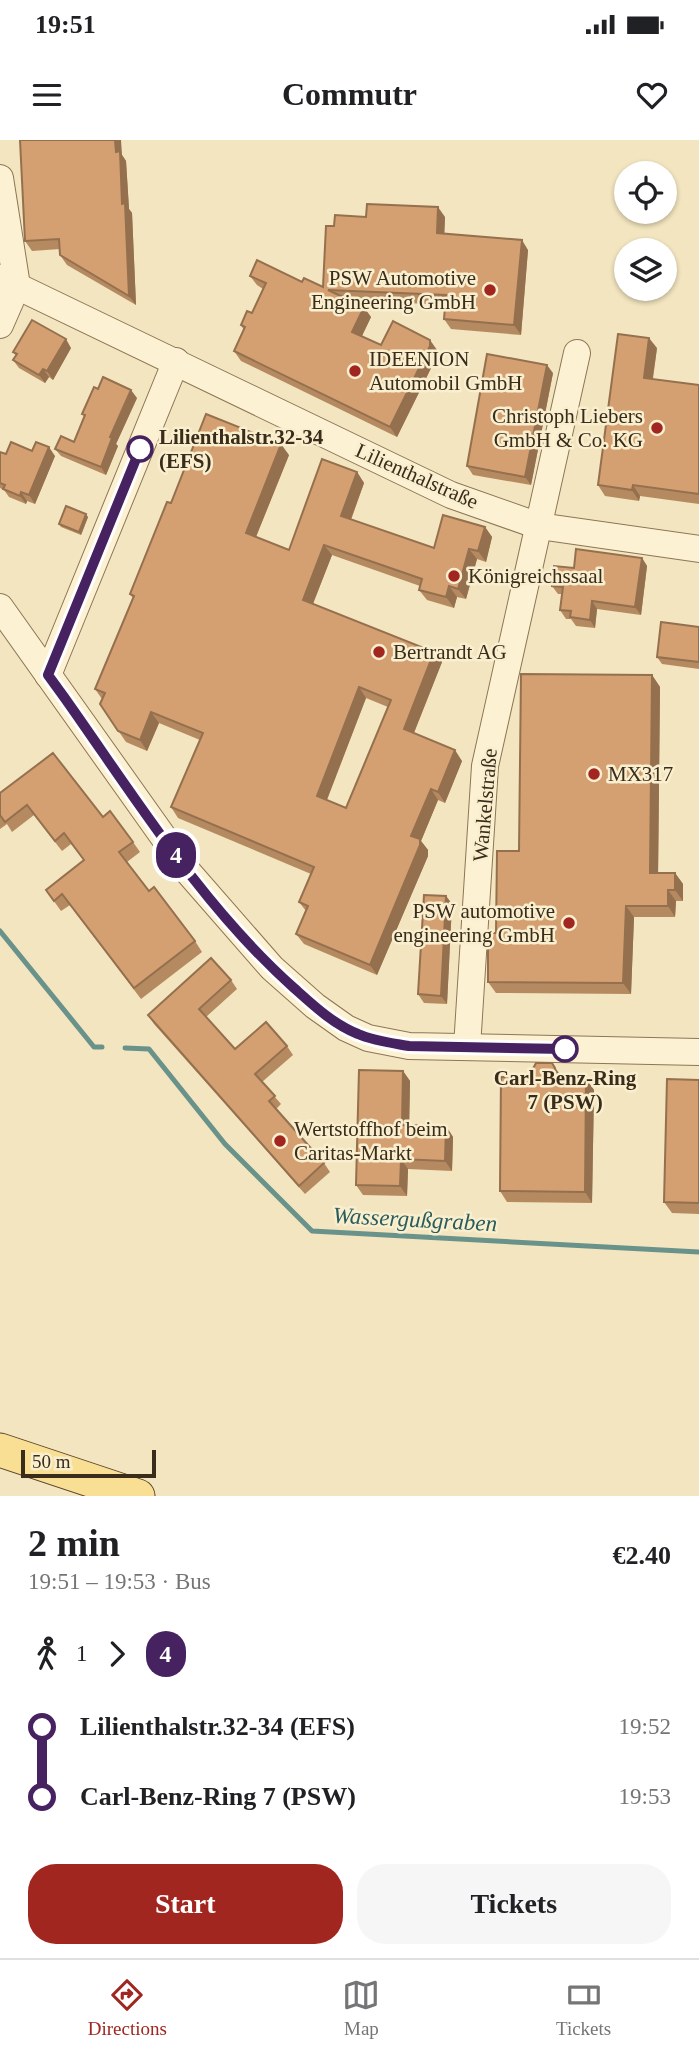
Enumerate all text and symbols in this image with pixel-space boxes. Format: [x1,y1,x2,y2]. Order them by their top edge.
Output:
text: 19:51 [35,10,96,39]
icon: menu [28,76,66,114]
text: Commutr [282,76,417,112]
icon: heart [633,76,671,114]
map controls [614,161,677,301]
button: locate [614,161,677,224]
button: layers [614,238,677,301]
place label: PSW Automotive Engineering GmbH [311,266,476,314]
marker: PSW Automotive Engineering GmbH [482,282,498,298]
place label: IDEENION Automobil GmbH [369,347,522,395]
marker: IDEENION Automobil GmbH [347,363,363,379]
place label: Christoph Liebers GmbH & Co. KG [492,404,643,452]
marker: Christoph Liebers GmbH & Co. KG [649,420,665,436]
place label: Lilienthalstr.32-34 (EFS) [159,425,324,473]
marker: Lilienthalstr.32-34 (EFS) [127,436,153,462]
street label: Lilienthalstraße [352,438,482,514]
place label: Königreichssaal [468,564,603,588]
marker: Königreichssaal [446,568,462,584]
place label: Bertrandt AG [393,640,507,664]
marker: Bertrandt AG [371,644,387,660]
street label: Wankelstraße [468,747,502,863]
place label: MX317 [608,762,673,786]
marker: MX317 [586,766,602,782]
line badge: 4 [153,832,199,878]
text: 4 [170,842,182,868]
place label: PSW automotive engineering GmbH [393,899,555,947]
marker: PSW automotive engineering GmbH [561,915,577,931]
marker: Carl-Benz-Ring 7 (PSW) [552,1036,578,1062]
place label: Carl-Benz-Ring 7 (PSW) [494,1066,637,1114]
place label: Wertstoffhof beim Caritas-Markt [294,1117,448,1165]
marker: Wertstoffhof beim Caritas-Markt [272,1133,288,1149]
water label: Wassergußgraben [332,1203,498,1236]
scale bar [21,1447,156,1479]
text: 50 m [32,1451,71,1472]
text: 2 min [28,1522,120,1564]
text: €2.40 [613,1541,671,1570]
text: 19:51 – 19:53 · Bus [28,1569,211,1594]
icon: walk [28,1635,66,1673]
icon: forward [98,1635,136,1673]
text: 1 [76,1641,88,1666]
text: 4 [160,1641,172,1667]
text: Lilienthalstr.32-34 (EFS) [80,1712,355,1741]
text: 19:52 [619,1714,671,1739]
text: Carl-Benz-Ring 7 (PSW) [80,1782,356,1811]
text: 19:53 [619,1784,671,1809]
button: Start [28,1864,343,1944]
button: Tickets [357,1864,671,1944]
tab: Directions [88,1976,167,2040]
tab: Map [342,1976,380,2040]
tab: Tickets [556,1976,611,2040]

